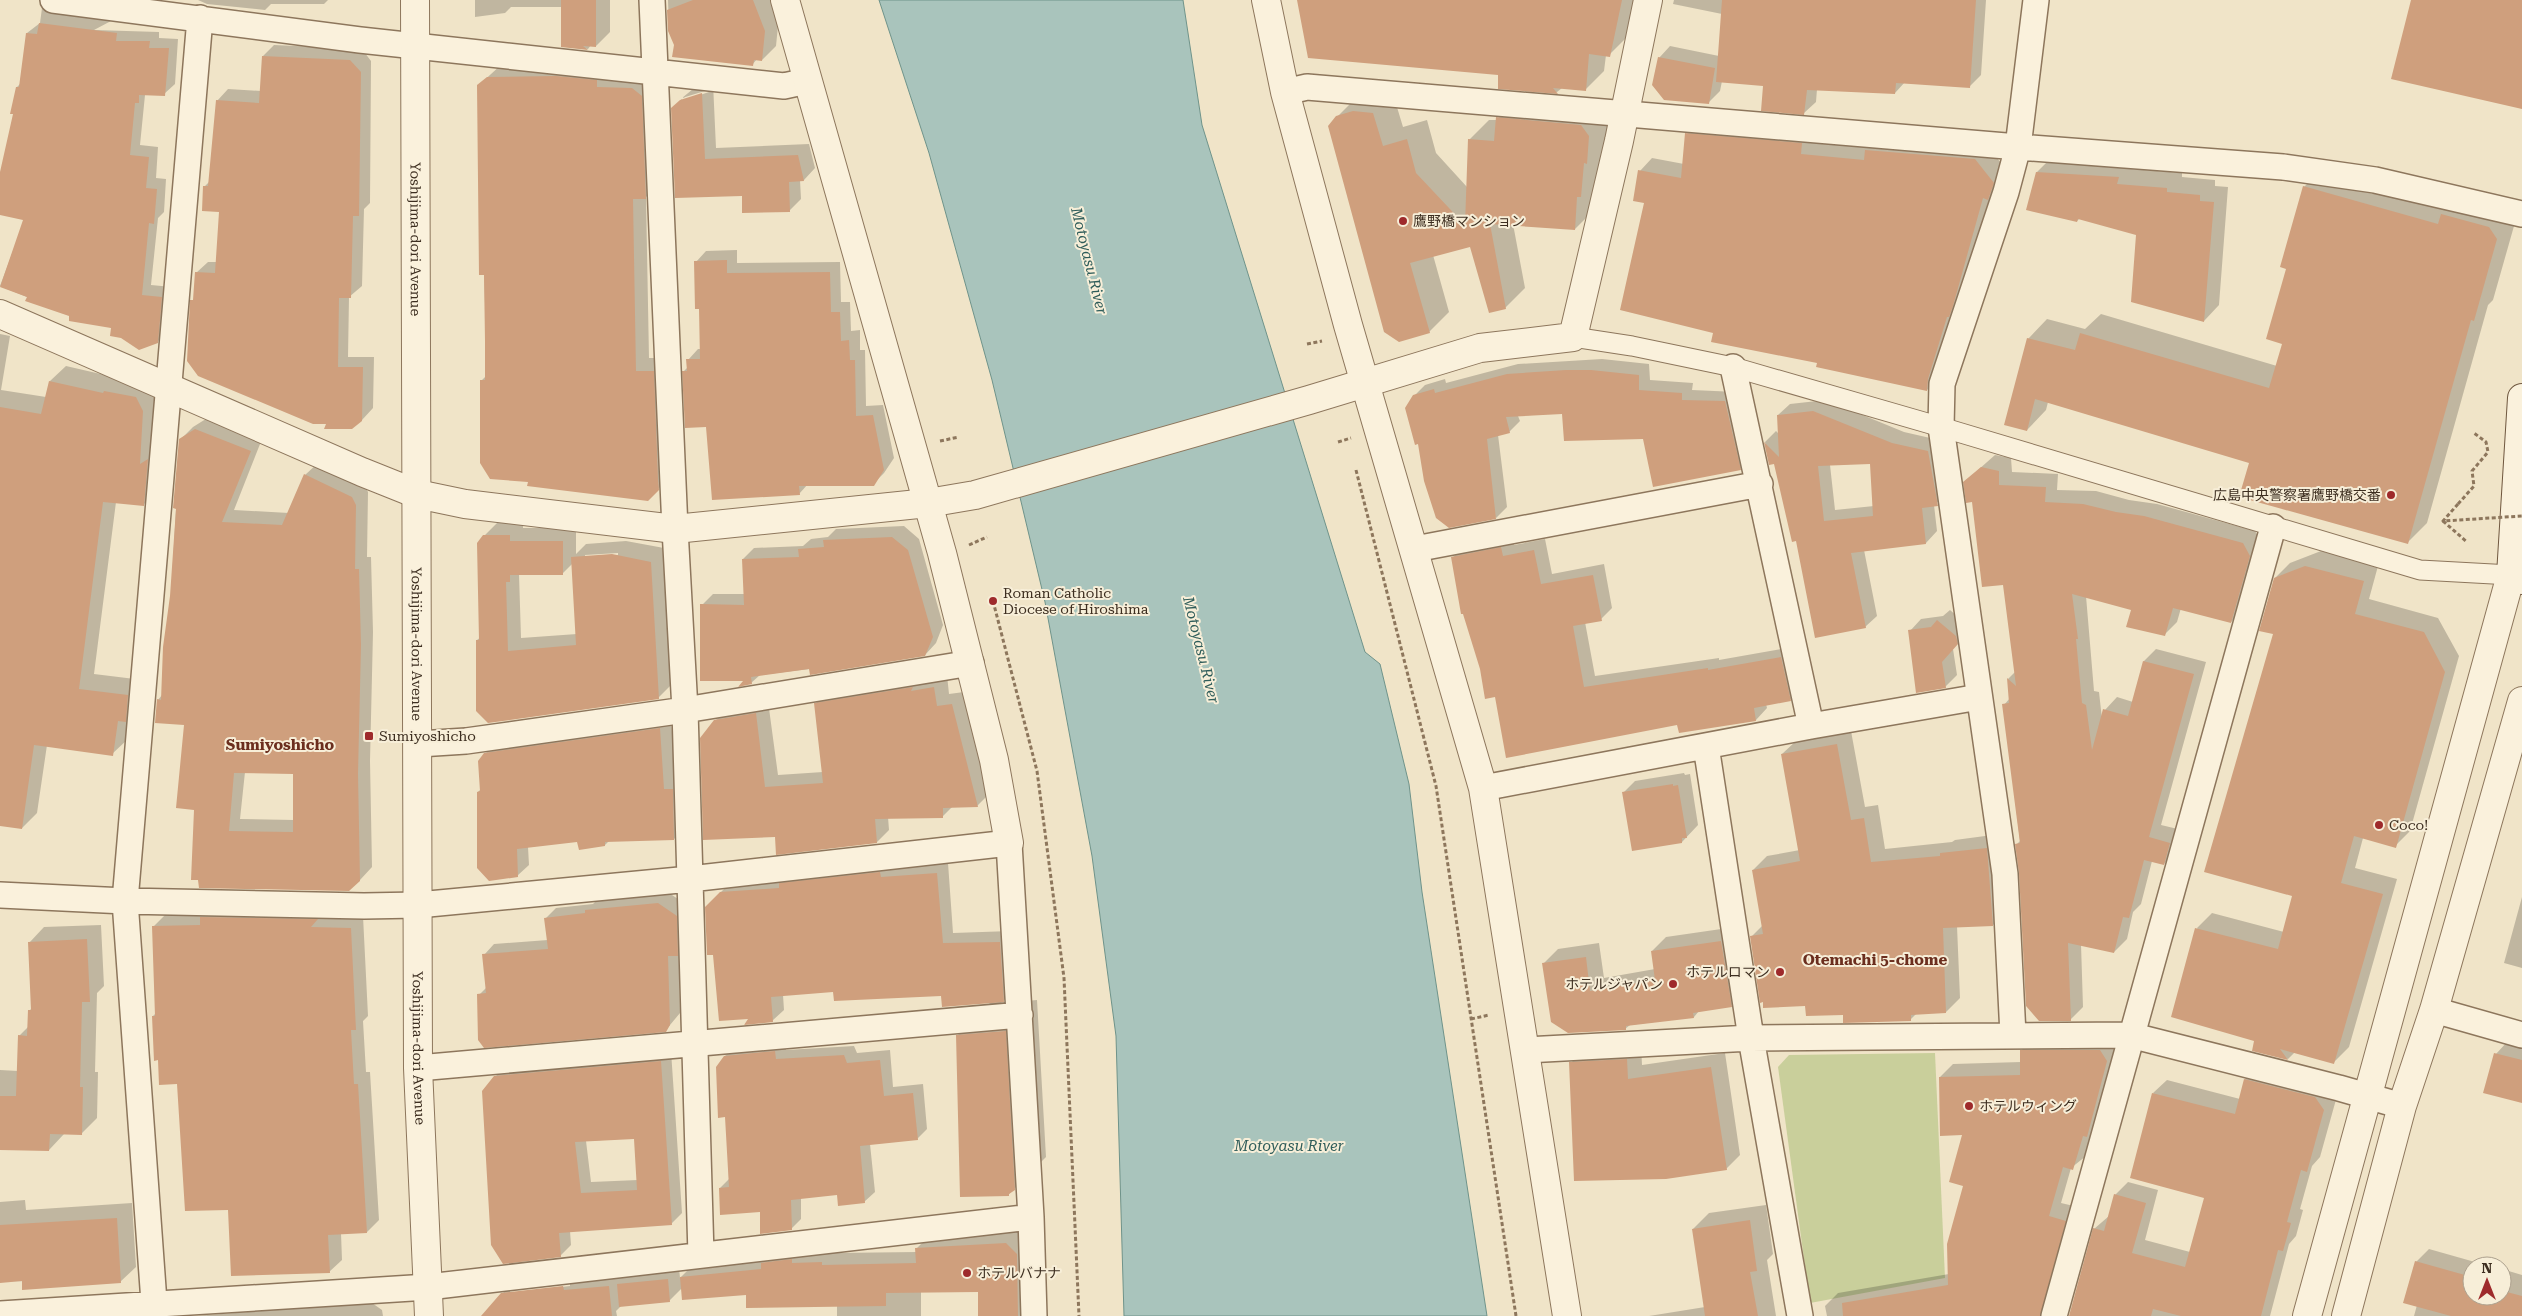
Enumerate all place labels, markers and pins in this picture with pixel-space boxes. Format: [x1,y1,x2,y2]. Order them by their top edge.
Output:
place label: 鷹野橋マンション [1413,213,1525,229]
marker: 鷹野橋マンション [1397,215,1409,227]
place label: 広島中央警察署鷹野橋交番 [2213,487,2381,503]
marker: 広島中央警察署鷹野橋交番 [2385,489,2397,501]
place label: Roman Catholic Diocese of Hiroshima [1003,585,1149,617]
marker: Roman Catholic Diocese of Hiroshima [987,595,999,607]
place label: Sumiyoshicho [379,728,476,744]
marker: Sumiyoshicho [363,730,375,742]
place label: Coco! [2389,817,2428,833]
marker: Coco! [2373,819,2385,831]
place label: ホテルロマン [1686,964,1770,980]
marker: ホテルロマン [1774,966,1786,978]
place label: ホテルジャパン [1565,976,1663,992]
marker: ホテルジャパン [1667,978,1679,990]
place label: ホテルウィング [1979,1098,2077,1114]
marker: ホテルウィング [1963,1100,1975,1112]
place label: ホテルバナナ [977,1265,1061,1281]
marker: ホテルバナナ [961,1267,973,1279]

